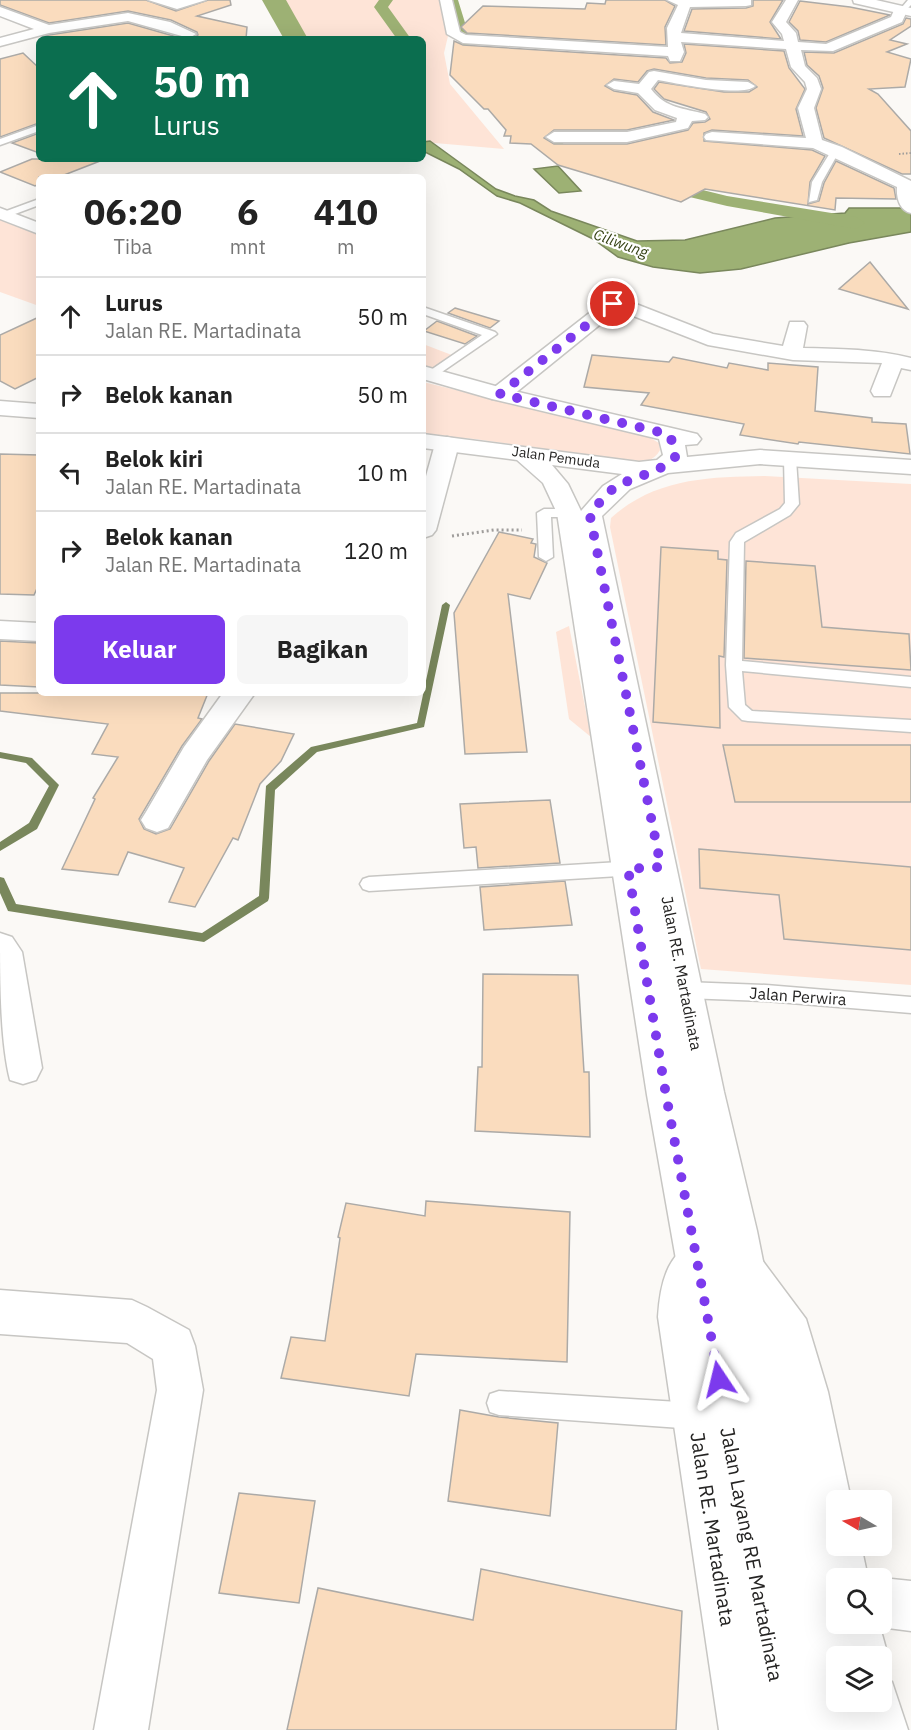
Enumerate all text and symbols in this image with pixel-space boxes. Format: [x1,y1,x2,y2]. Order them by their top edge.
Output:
text: 50 m [153,54,251,109]
icon: ahead [54,60,132,138]
text: Lurus [153,107,220,142]
text: 06:20 [84,188,182,235]
text: 6 [237,188,259,235]
text: 410 [313,188,378,235]
water label: Ciliwung [591,224,652,262]
text: Tiba [114,233,152,260]
text: mnt [230,233,266,260]
text: m [337,233,355,260]
pin [587,278,638,329]
icon: arrive [596,287,629,320]
text: Lurus [105,288,163,317]
icon: ahead [54,300,87,333]
text: 50 m [357,302,408,331]
text: Jalan RE. Martadinata [105,317,301,344]
icon: right [54,378,87,411]
text: Belok kanan [105,380,233,409]
text: 50 m [357,380,408,409]
street label: Jalan Pemuda [511,442,602,472]
text: Belok kiri [105,444,203,473]
icon: left [54,456,87,489]
text: 10 m [357,458,408,487]
text: Jalan RE. Martadinata [105,473,301,500]
text: Belok kanan [105,522,233,551]
icon: right [54,534,87,567]
text: 120 m [344,536,408,565]
text: Jalan RE. Martadinata [105,551,301,578]
button: Keluar [54,615,225,684]
button: Bagikan [237,615,408,684]
street label: Jalan RE. Martadinata [657,894,707,1052]
street label: Jalan Perwira [749,983,848,1009]
position arrow [687,1347,751,1411]
street label: Jalan Layang RE Martadinata [714,1425,790,1684]
street label: Jalan RE. Martadinata [684,1430,742,1628]
north arrow [826,1490,892,1556]
map controls [826,1490,892,1712]
button: search [826,1568,892,1634]
button: layers [826,1646,892,1712]

